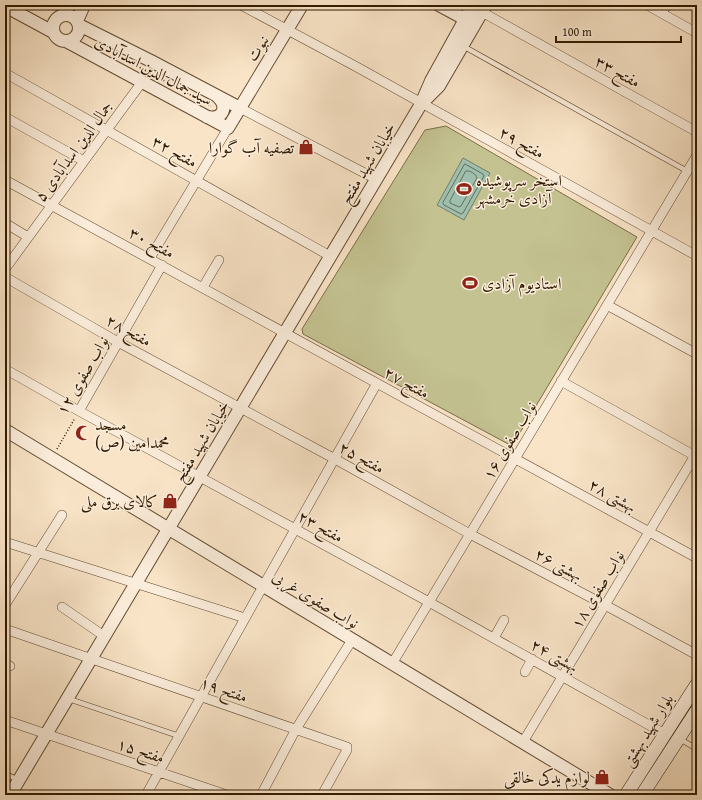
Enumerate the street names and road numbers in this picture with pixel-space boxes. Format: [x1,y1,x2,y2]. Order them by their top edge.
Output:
street label: سید جمال الدین اسدآبادی [91,29,217,111]
street label: نبوت [240,30,274,66]
street label: مفتح ۳۳ [589,49,645,96]
street label: جمال الدین اسدآبادی ۵ [28,96,118,206]
street label: خیابان شهید مفتح [333,118,403,210]
street label: مفتح ۲۹ [493,120,549,167]
street label: مفتح ۳۲ [146,129,202,176]
street label: مفتح ۳۰ [123,220,179,267]
street label: مفتح ۲۸ [100,308,156,355]
street label: نواب صفوی ۱۲ [50,331,114,419]
street label: مفتح ۲۷ [378,360,434,407]
street label: خیابان شهید مفتح [167,396,237,488]
street label: نواب صفوی ۱۶ [476,396,542,484]
street label: مفتح ۲۵ [333,435,389,482]
street label: بهشتی ۲۸ [585,472,641,518]
street label: مفتح ۲۳ [292,504,348,551]
street label: بهشتی ۲۶ [531,541,587,587]
street label: نواب صفوی ۱۸ [564,545,630,633]
street label: نواب صفوی غربی [268,564,364,634]
street label: بهشتی ۲۴ [527,632,583,678]
street label: مفتح ۱۹ [196,670,251,711]
street label: بلوار شهید بهشتی [615,689,679,771]
street label: مفتح ۱۵ [113,731,168,772]

